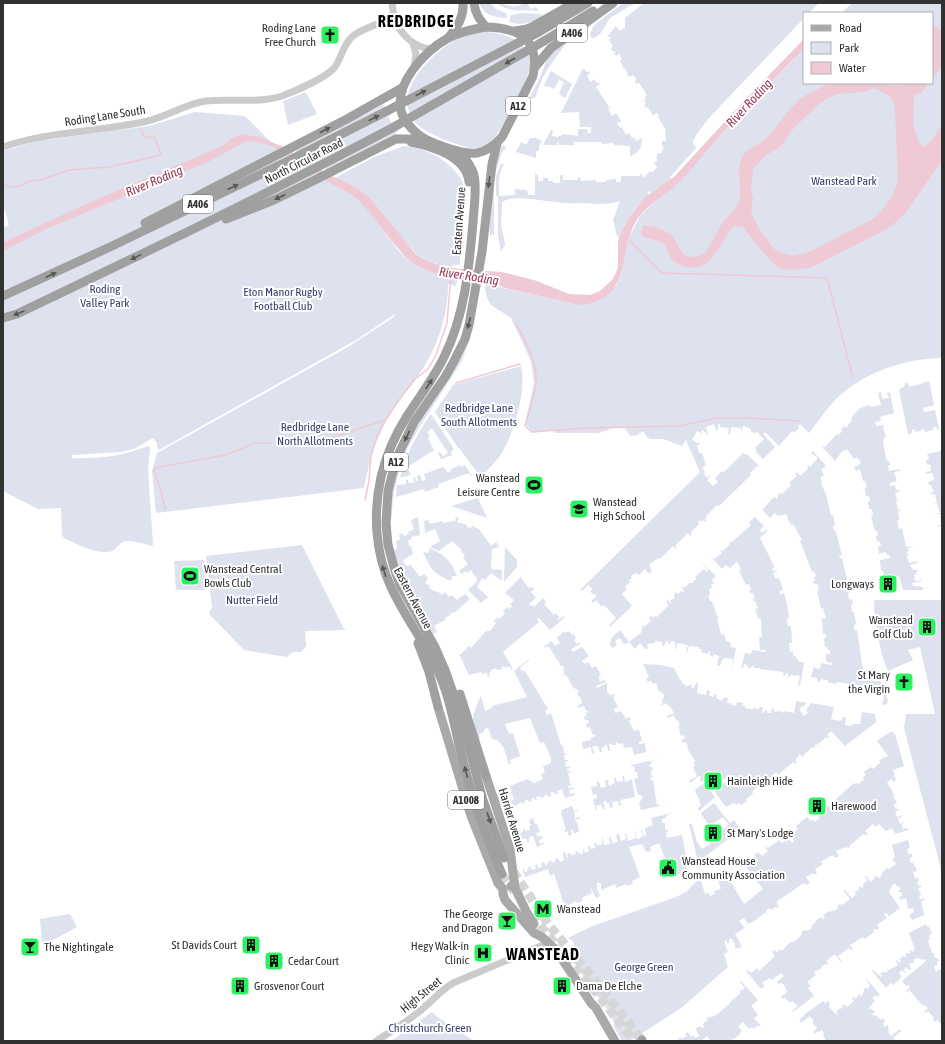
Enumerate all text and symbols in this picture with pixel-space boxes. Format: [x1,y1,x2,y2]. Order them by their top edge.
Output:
district label: REDBRIDGE [378,12,454,30]
legend [803,12,933,84]
place label: Roding Lane Free Church [262,21,316,49]
text: Road [839,21,862,35]
church icon: Roding Lane Free Church [319,24,341,46]
road number: A406 [557,24,587,42]
text: Park [839,41,860,55]
one-way arrow [504,57,516,64]
text: Water [839,61,866,75]
water label: River Roding [723,76,775,130]
one-way arrow [416,90,427,97]
road number: A12 [506,97,530,115]
street label: Roding Lane South [64,103,146,129]
one-way arrow [368,115,380,121]
one-way arrow [319,127,331,133]
street label: North Circular Road [263,135,345,187]
water label: River Roding [123,162,185,200]
park label: Wanstead Park [811,174,878,188]
one-way arrow [486,176,492,188]
one-way arrow [227,184,239,190]
street label: Eastern Avenue [450,187,468,255]
one-way arrow [274,194,286,200]
road number: A406 [183,195,213,213]
one-way arrow [130,254,142,260]
water label: River Roding [438,264,500,288]
one-way arrow [46,272,57,278]
park label: Roding Valley Park [80,282,130,310]
park label: Eton Manor Rugby Football Club [243,285,323,313]
one-way arrow [13,310,24,316]
one-way arrow [466,317,472,329]
one-way arrow [425,378,432,390]
park label: Redbridge Lane South Allotments [441,401,517,429]
park label: Redbridge Lane North Allotments [277,420,353,448]
one-way arrow [404,431,410,442]
road number: A12 [384,453,408,471]
place label: Wanstead Leisure Centre [457,471,520,499]
sports icon: Wanstead Leisure Centre [523,474,545,496]
place label: Wanstead High School [593,495,646,523]
school or university icon: Wanstead High School [568,498,590,520]
place label: Wanstead Central Bowls Club [204,562,283,590]
one-way arrow [381,564,387,576]
sports icon: Wanstead Central Bowls Club [179,565,201,587]
street label: Eastern Avenue [391,565,435,631]
building icon: Longways [877,573,899,595]
place label: Longways [831,577,874,591]
park label: Nutter Field [226,593,278,607]
place label: Wanstead Golf Club [869,613,913,641]
building icon: Wanstead Golf Club [916,616,938,638]
place label: St Mary the Virgin [848,668,890,696]
church icon: St Mary the Virgin [893,671,915,693]
one-way arrow [462,765,468,778]
building icon: Hainleigh Hide [702,770,724,792]
place label: Hainleigh Hide [727,774,793,788]
street label: Harrier Avenue [496,786,528,854]
road number: A1008 [448,791,484,809]
building icon: Harewood [806,795,828,817]
place label: Harewood [831,799,876,813]
one-way arrow [486,812,492,824]
building icon: St Mary's Lodge [702,822,724,844]
place label: St Mary's Lodge [727,826,793,840]
place label: Wanstead House Community Association [682,854,785,882]
public building icon: Wanstead House Community Association [657,857,679,879]
metro station icon: Wanstead [532,898,554,920]
place label: Wanstead [557,902,601,916]
place label: The George and Dragon [442,907,493,935]
bar icon: The George and Dragon [496,910,518,932]
building icon: St Davids Court [240,934,262,956]
bar icon: The Nightingale [19,936,41,958]
place label: St Davids Court [172,938,238,952]
place label: Hegy Walk-in Clinic [411,939,470,967]
place label: The Nightingale [44,940,114,954]
hospital icon: Hegy Walk-in Clinic [472,942,494,964]
district label: WANSTEAD [505,945,580,963]
building icon: Cedar Court [263,950,285,972]
place label: Cedar Court [288,954,339,968]
park label: George Green [614,960,674,974]
street label: High Street [398,974,445,1016]
building icon: Grosvenor Court [229,975,251,997]
building icon: Dama De Elche [551,975,573,997]
place label: Grosvenor Court [254,979,325,993]
place label: Dama De Elche [576,979,642,993]
park label: Christchurch Green [388,1021,472,1035]

